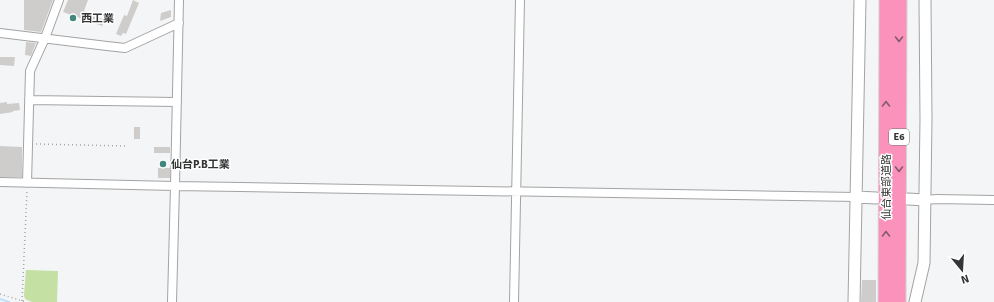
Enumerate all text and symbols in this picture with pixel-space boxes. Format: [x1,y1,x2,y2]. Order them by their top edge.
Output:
place label: 西工業 [81,12,114,25]
marker: 西工業 [68,13,78,23]
one-way arrow [895,36,903,42]
one-way arrow [882,101,890,107]
road number: E6 [889,129,909,145]
street label: 仙台東部道路 [880,154,893,220]
place label: 仙台P.B工業 [171,158,230,171]
marker: 仙台P.B工業 [158,159,168,169]
one-way arrow [895,166,903,172]
one-way arrow [882,231,890,237]
north arrow [942,250,982,290]
text: N [959,272,971,286]

